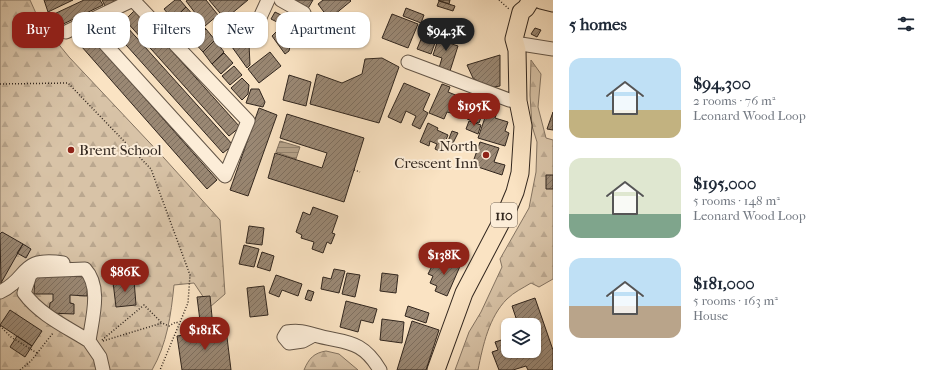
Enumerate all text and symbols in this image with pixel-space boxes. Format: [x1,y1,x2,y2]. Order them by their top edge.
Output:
chip: Buy [12,12,64,48]
chip: Rent [72,12,130,48]
chip: Filters [138,12,205,48]
chip: New [213,12,268,48]
chip: Apartment [276,12,370,48]
icon: filters [895,13,917,35]
text: 5 homes [569,14,627,34]
pin: $94.3K [413,18,479,52]
text: $94.3K [426,23,466,38]
text: $94,300 [693,73,751,93]
icon: home [601,74,649,122]
pin: $195K [446,93,502,127]
text: 2 rooms · 76 m² [693,93,775,108]
text: $195K [457,98,491,113]
text: Leonard Wood Loop [693,108,806,123]
place label: North Crescent Inn [394,137,479,172]
place label: Brent School [79,141,162,159]
marker: Brent School [66,145,76,155]
marker: North Crescent Inn [481,150,491,160]
text: $195,000 [693,173,756,193]
icon: home [601,174,649,222]
text: 5 rooms · 148 m² [693,193,780,208]
road number: 110 [491,203,517,227]
text: Leonard Wood Loop [693,208,806,223]
pin: $138K [416,242,472,276]
text: $138K [427,247,461,262]
pin: $86K [101,259,149,293]
text: $86K [110,264,140,279]
text: $181,000 [693,273,755,293]
icon: home [601,274,649,322]
text: 5 rooms · 163 m² [693,293,778,308]
text: House [693,308,728,323]
pin: $181K [177,317,233,351]
map controls [501,318,541,358]
button: layers [501,318,541,358]
text: $181K [189,322,221,337]

